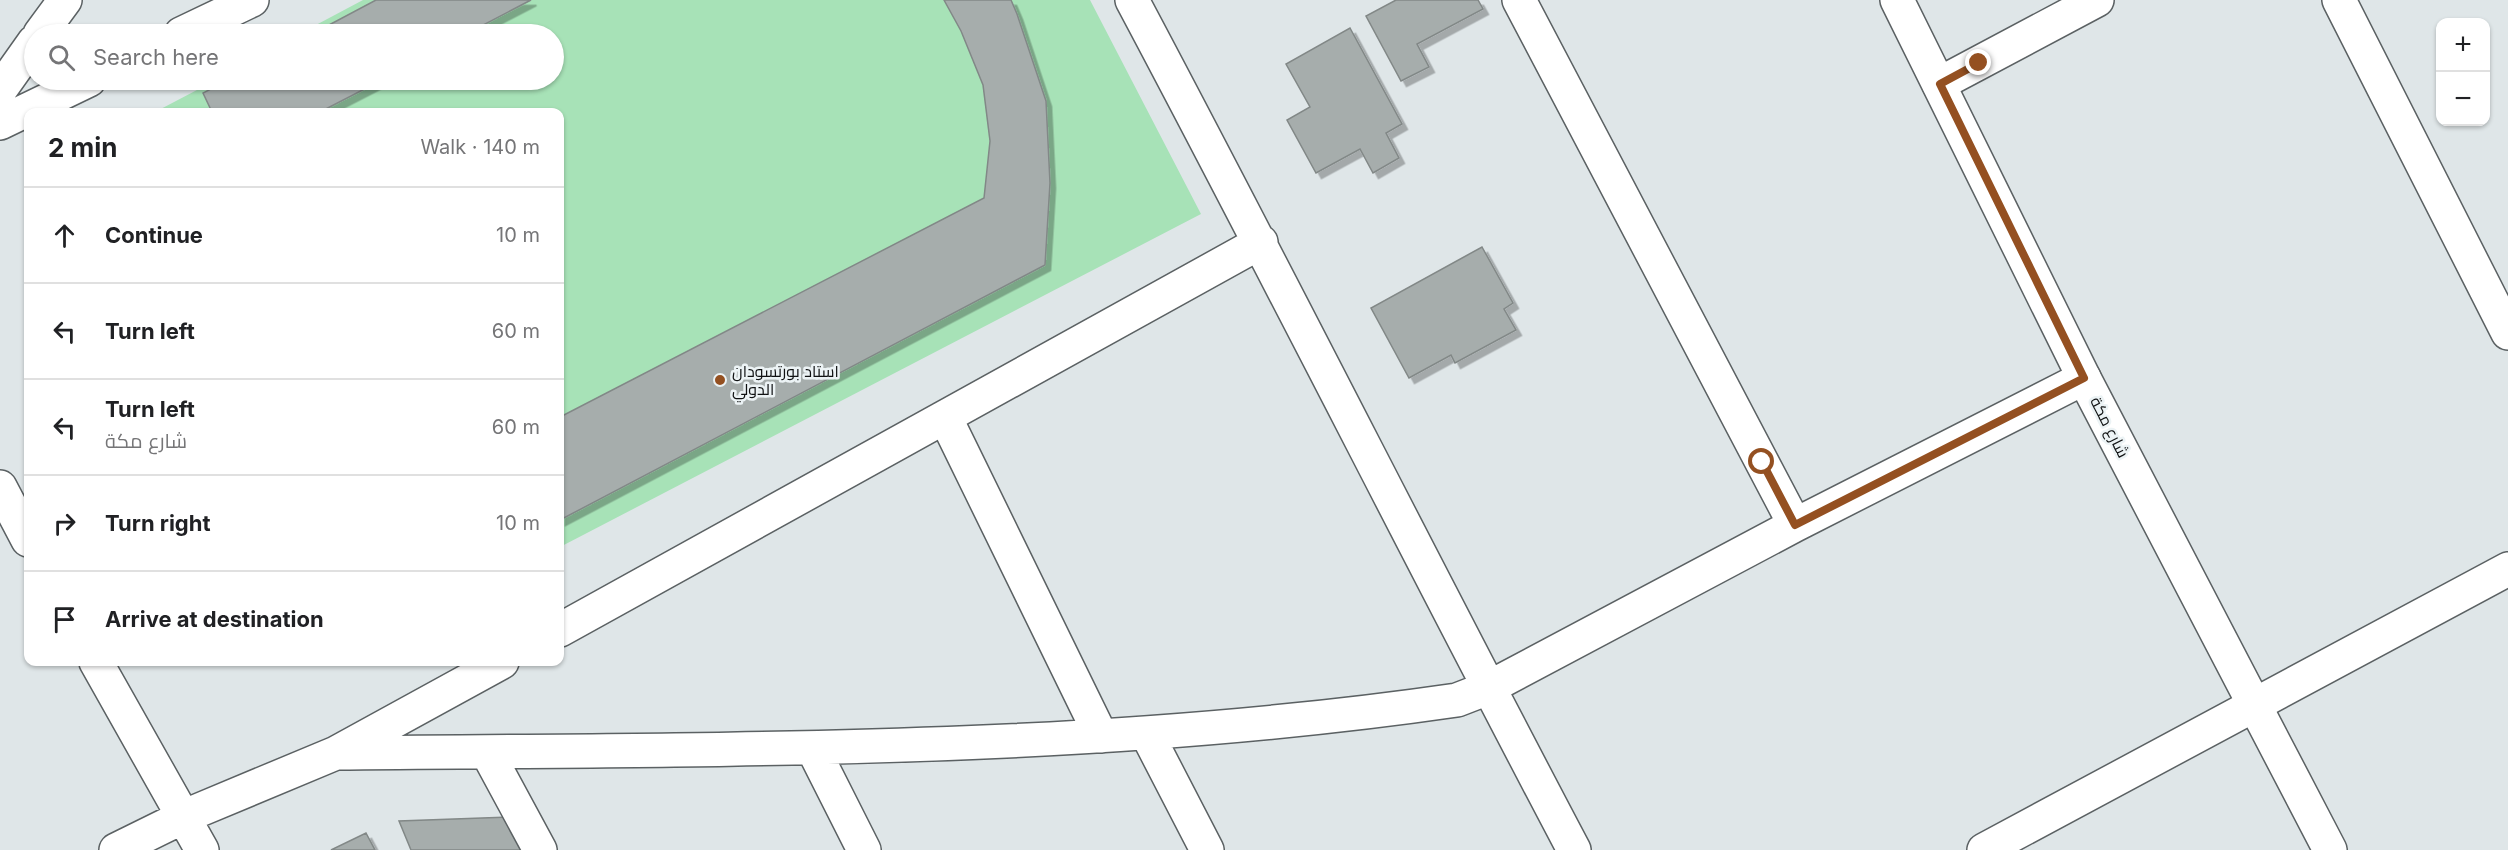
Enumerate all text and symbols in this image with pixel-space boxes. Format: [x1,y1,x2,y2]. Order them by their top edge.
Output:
map controls [2436,18,2490,126]
button: + [2436,18,2490,72]
search box [24,24,564,90]
icon: search [45,41,78,74]
text: Search here [93,44,219,70]
route end [1965,49,1991,75]
button: − [2436,72,2490,126]
text: 2 min [48,132,118,163]
text: Walk · 140 m [420,135,540,159]
icon: ahead [48,219,81,252]
text: Continue [105,222,203,248]
text: 10 m [496,223,540,247]
icon: left [48,315,81,348]
text: Turn left [105,318,195,344]
text: 60 m [492,319,540,343]
place label: استاد بورتسودان الدولي [732,361,839,403]
marker: استاد بورتسودان الدولي [713,373,727,387]
street label: شارع مكة [2084,393,2134,462]
text: Turn left [105,396,195,422]
icon: left [48,411,81,444]
text: 60 m [492,415,540,439]
text: شارع مكة [105,429,187,453]
route start [1748,448,1774,474]
icon: right [48,507,81,540]
text: Turn right [105,510,211,536]
text: 10 m [496,511,540,535]
icon: arrive [48,603,81,636]
text: Arrive at destination [105,606,324,632]

